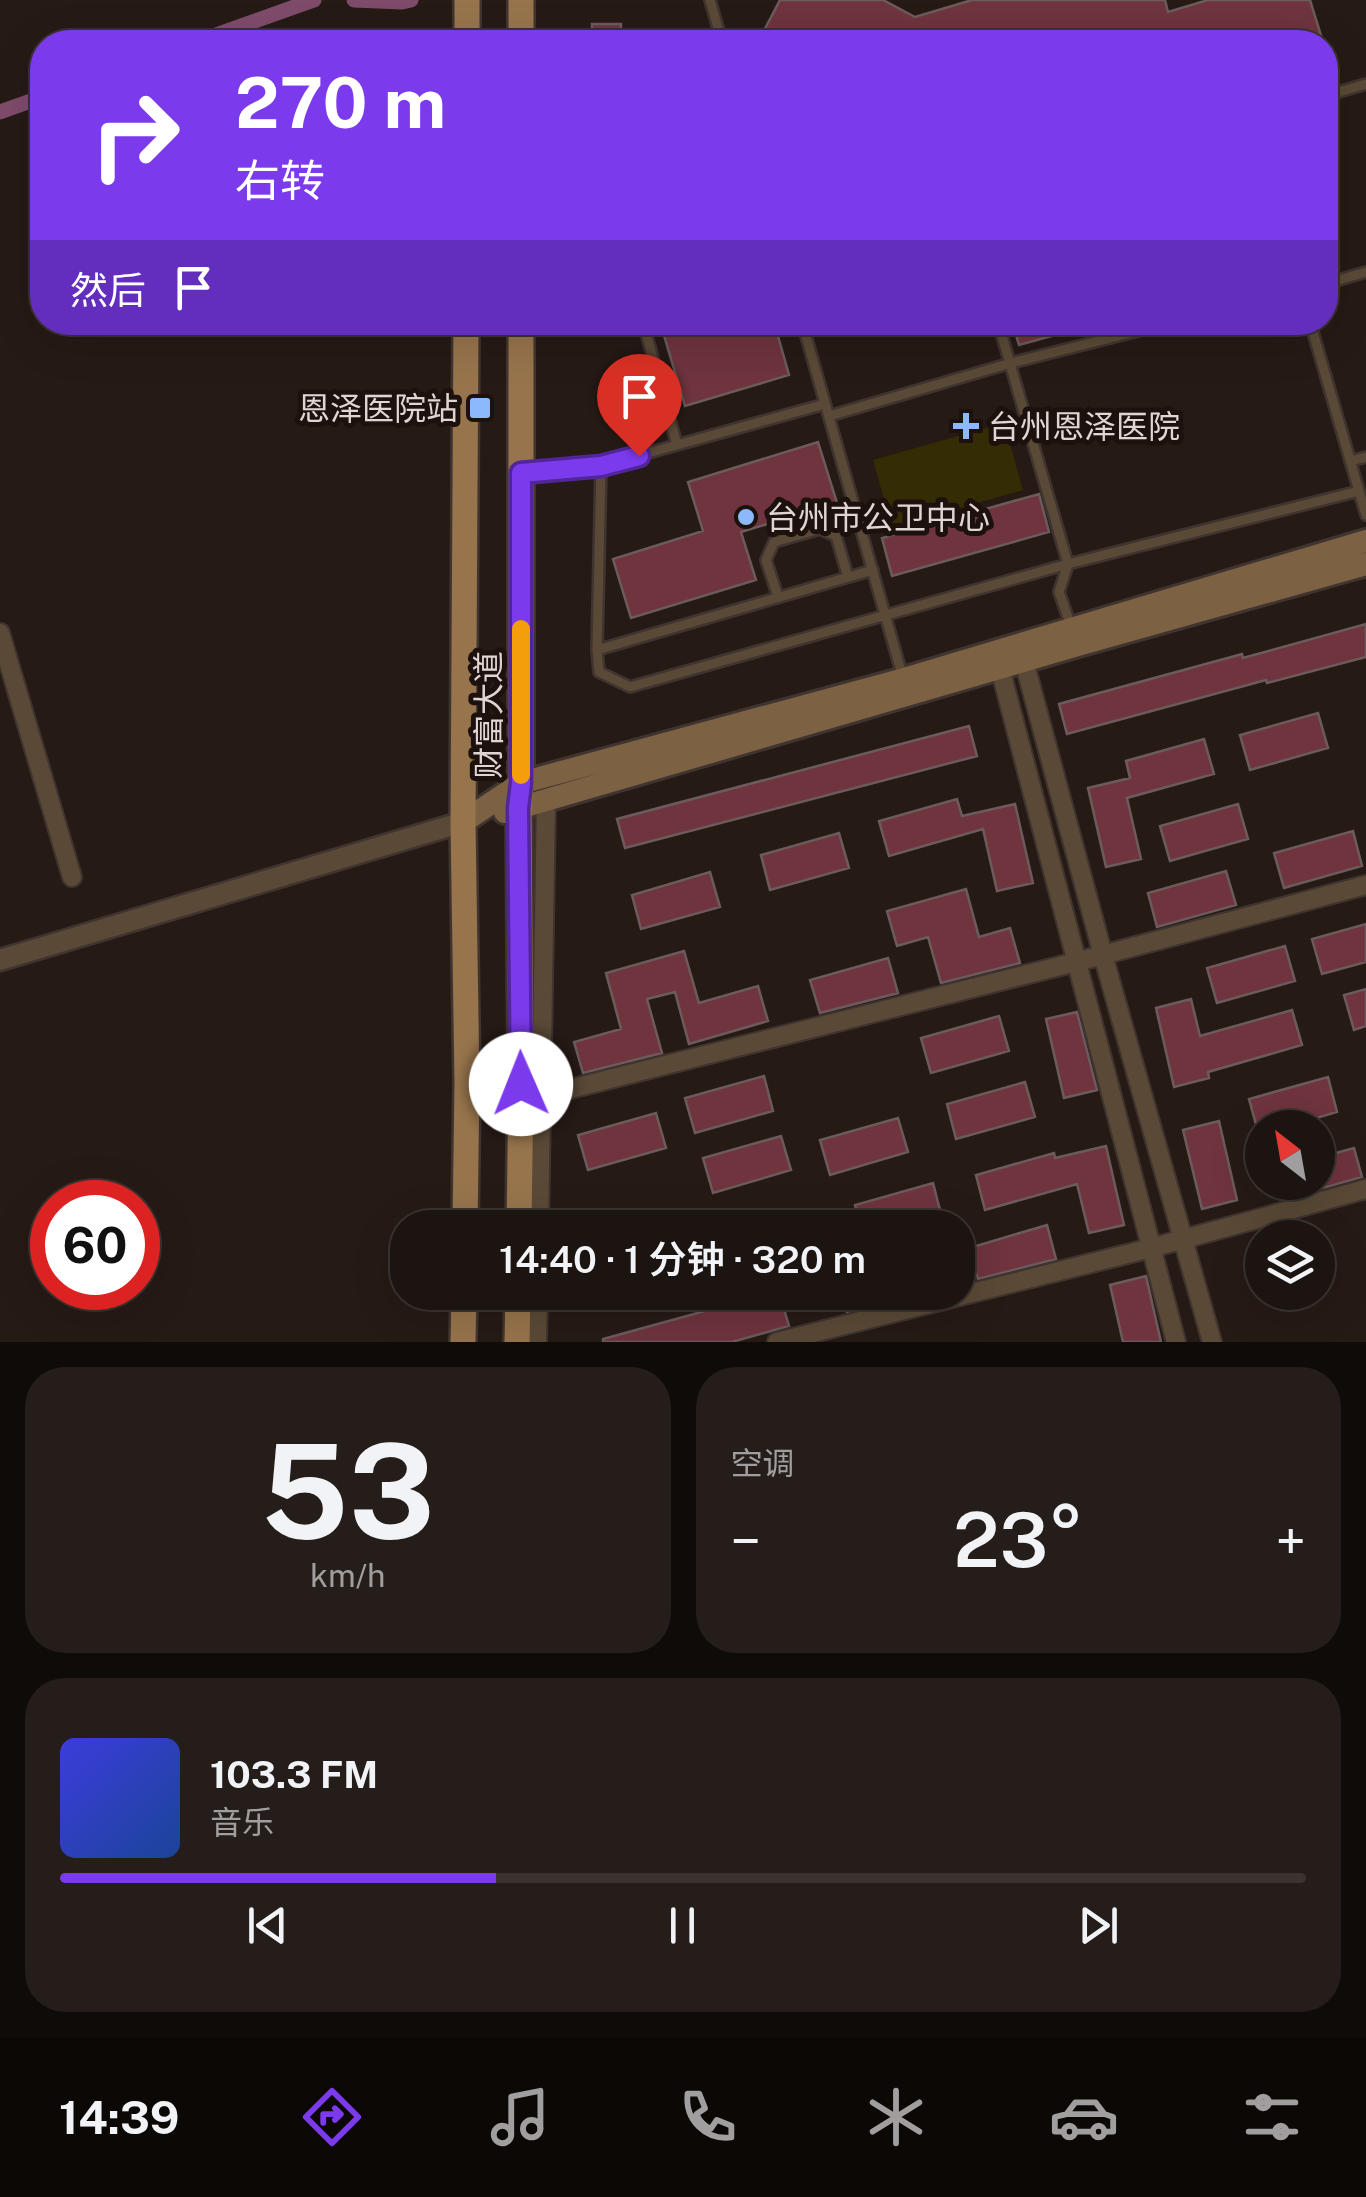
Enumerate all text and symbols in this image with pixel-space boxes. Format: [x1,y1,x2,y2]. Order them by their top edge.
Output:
text: 270 m [235,61,446,144]
icon: right [70,70,200,200]
text: 右转 [235,154,325,207]
icon: arrive [166,260,221,315]
text: 然后 [70,268,146,313]
pin [597,354,682,457]
icon: arrive [612,369,667,424]
place label: 恩泽医院站 [298,390,458,427]
marker: 恩泽医院站 [467,395,493,421]
place label: 台州恩泽医院 [988,408,1180,445]
marker: 台州恩泽医院 [953,413,979,439]
place label: 台州市公卫中心 [766,499,990,536]
marker: 台州市公卫中心 [735,506,757,528]
street label: 财富大道 [470,651,507,779]
position arrow [469,1032,573,1136]
north arrow [1245,1110,1335,1200]
map controls [1245,1110,1335,1310]
speed limit sign: 60 [30,1180,160,1310]
button: layers [1245,1220,1335,1310]
text: 14:40 · 1 分钟 · 320 m [499,1237,866,1282]
text: 53 [261,1416,435,1568]
text: 空调 [731,1445,795,1482]
text: 23° [953,1496,1083,1584]
text: − [731,1509,761,1573]
text: + [1275,1509,1306,1573]
text: km/h [310,1557,385,1594]
text: 103.3 FM [210,1752,378,1797]
text: 音乐 [210,1804,274,1841]
icon: previous [240,1898,295,1953]
icon: pause [655,1898,710,1953]
icon: next [1071,1898,1126,1953]
icon: directions [297,2082,367,2152]
icon: music [485,2082,555,2152]
icon: phone [673,2082,743,2152]
icon: climate [861,2082,931,2152]
icon: car [1049,2082,1119,2152]
icon: filters [1237,2082,1307,2152]
text: 14:39 [59,2091,179,2144]

